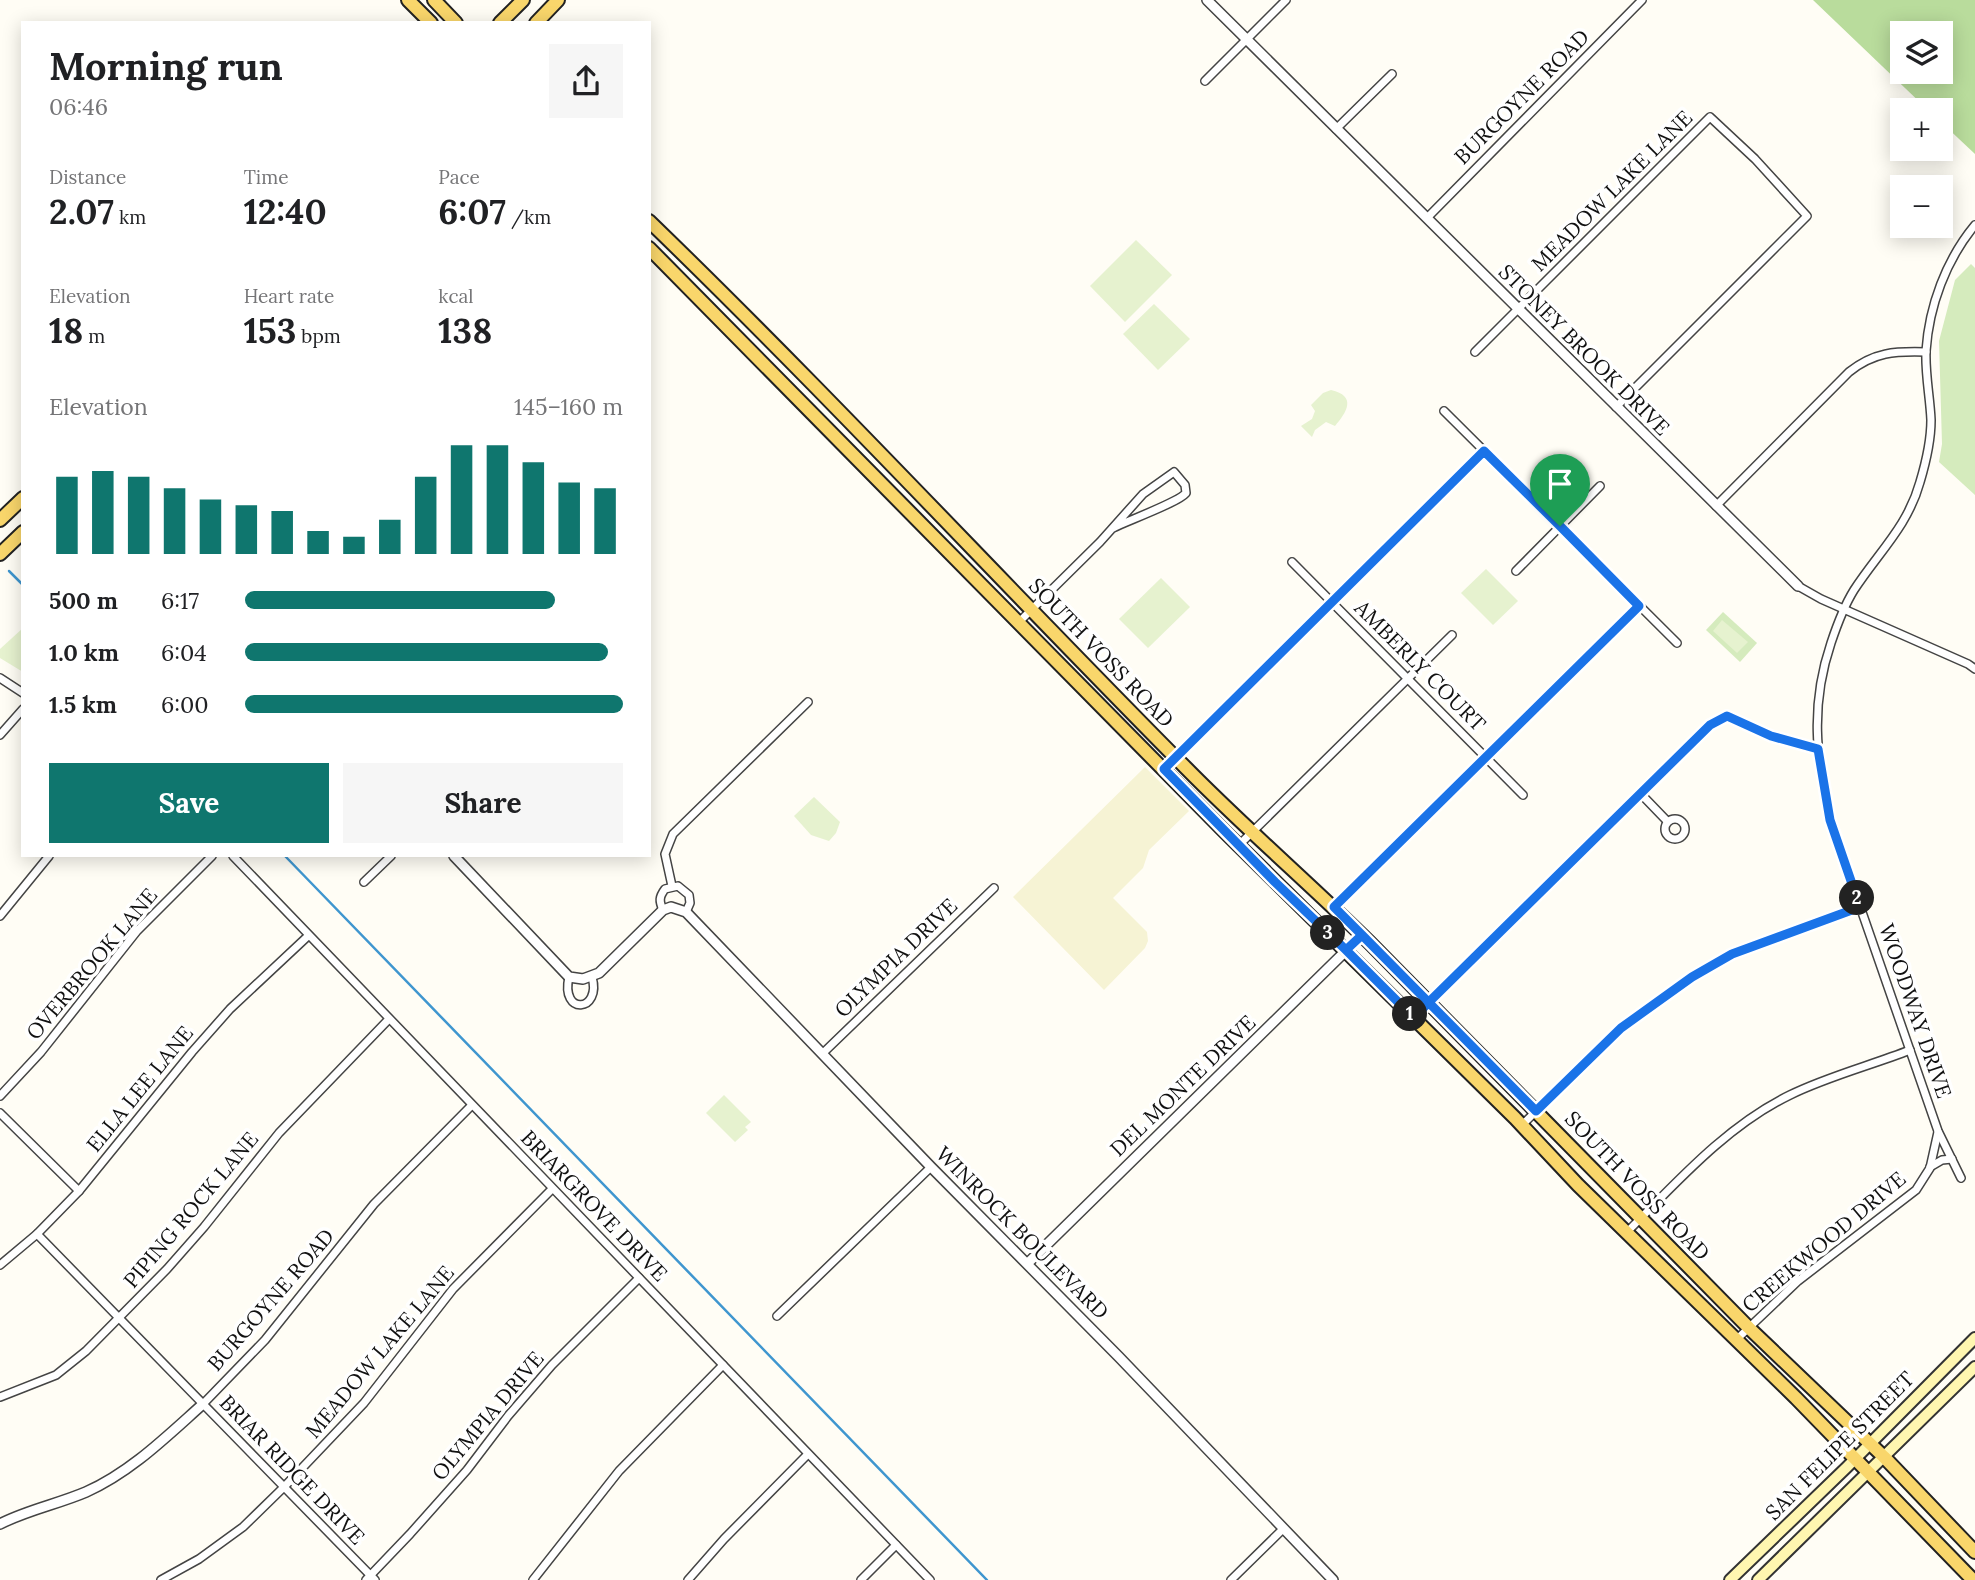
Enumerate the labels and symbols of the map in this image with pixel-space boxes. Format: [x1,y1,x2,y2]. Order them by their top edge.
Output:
street label: BURGOYNE ROAD [1448,23,1595,170]
street label: MEADOW LAKE LANE [1525,104,1698,277]
street label: STONEY BROOK DRIVE [1493,258,1676,441]
pin [1530,454,1590,526]
street label: SOUTH VOSS ROAD [1023,572,1180,733]
street label: AMBERLY COURT [1348,594,1492,737]
pin: 2 [1840,880,1874,916]
street label: OVERBROOK LANE [20,882,163,1045]
street label: OLYMPIA DRIVE [829,892,963,1023]
pin: 3 [1310,916,1346,950]
street label: WOODWAY DRIVE [1873,920,1958,1102]
pin: 1 [1392,996,1428,1032]
street label: DEL MONTE DRIVE [1104,1009,1261,1162]
street label: ELLA LEE LANE [80,1020,199,1157]
street label: SOUTH VOSS ROAD [1559,1105,1716,1266]
street label: BRIARGROVE DRIVE [515,1124,673,1287]
street label: PIPING ROCK LANE [117,1126,264,1293]
street label: WINROCK BOULEVARD [930,1140,1115,1325]
street label: CREEKWOOD DRIVE [1736,1165,1911,1318]
street label: BURGOYNE ROAD [201,1223,340,1377]
street label: MEADOW LAKE LANE [299,1260,460,1444]
street label: OLYMPIA DRIVE [426,1346,549,1486]
street label: SAN FELIPE STREET [1760,1366,1920,1526]
street label: BRIAR RIDGE DRIVE [214,1389,371,1550]

